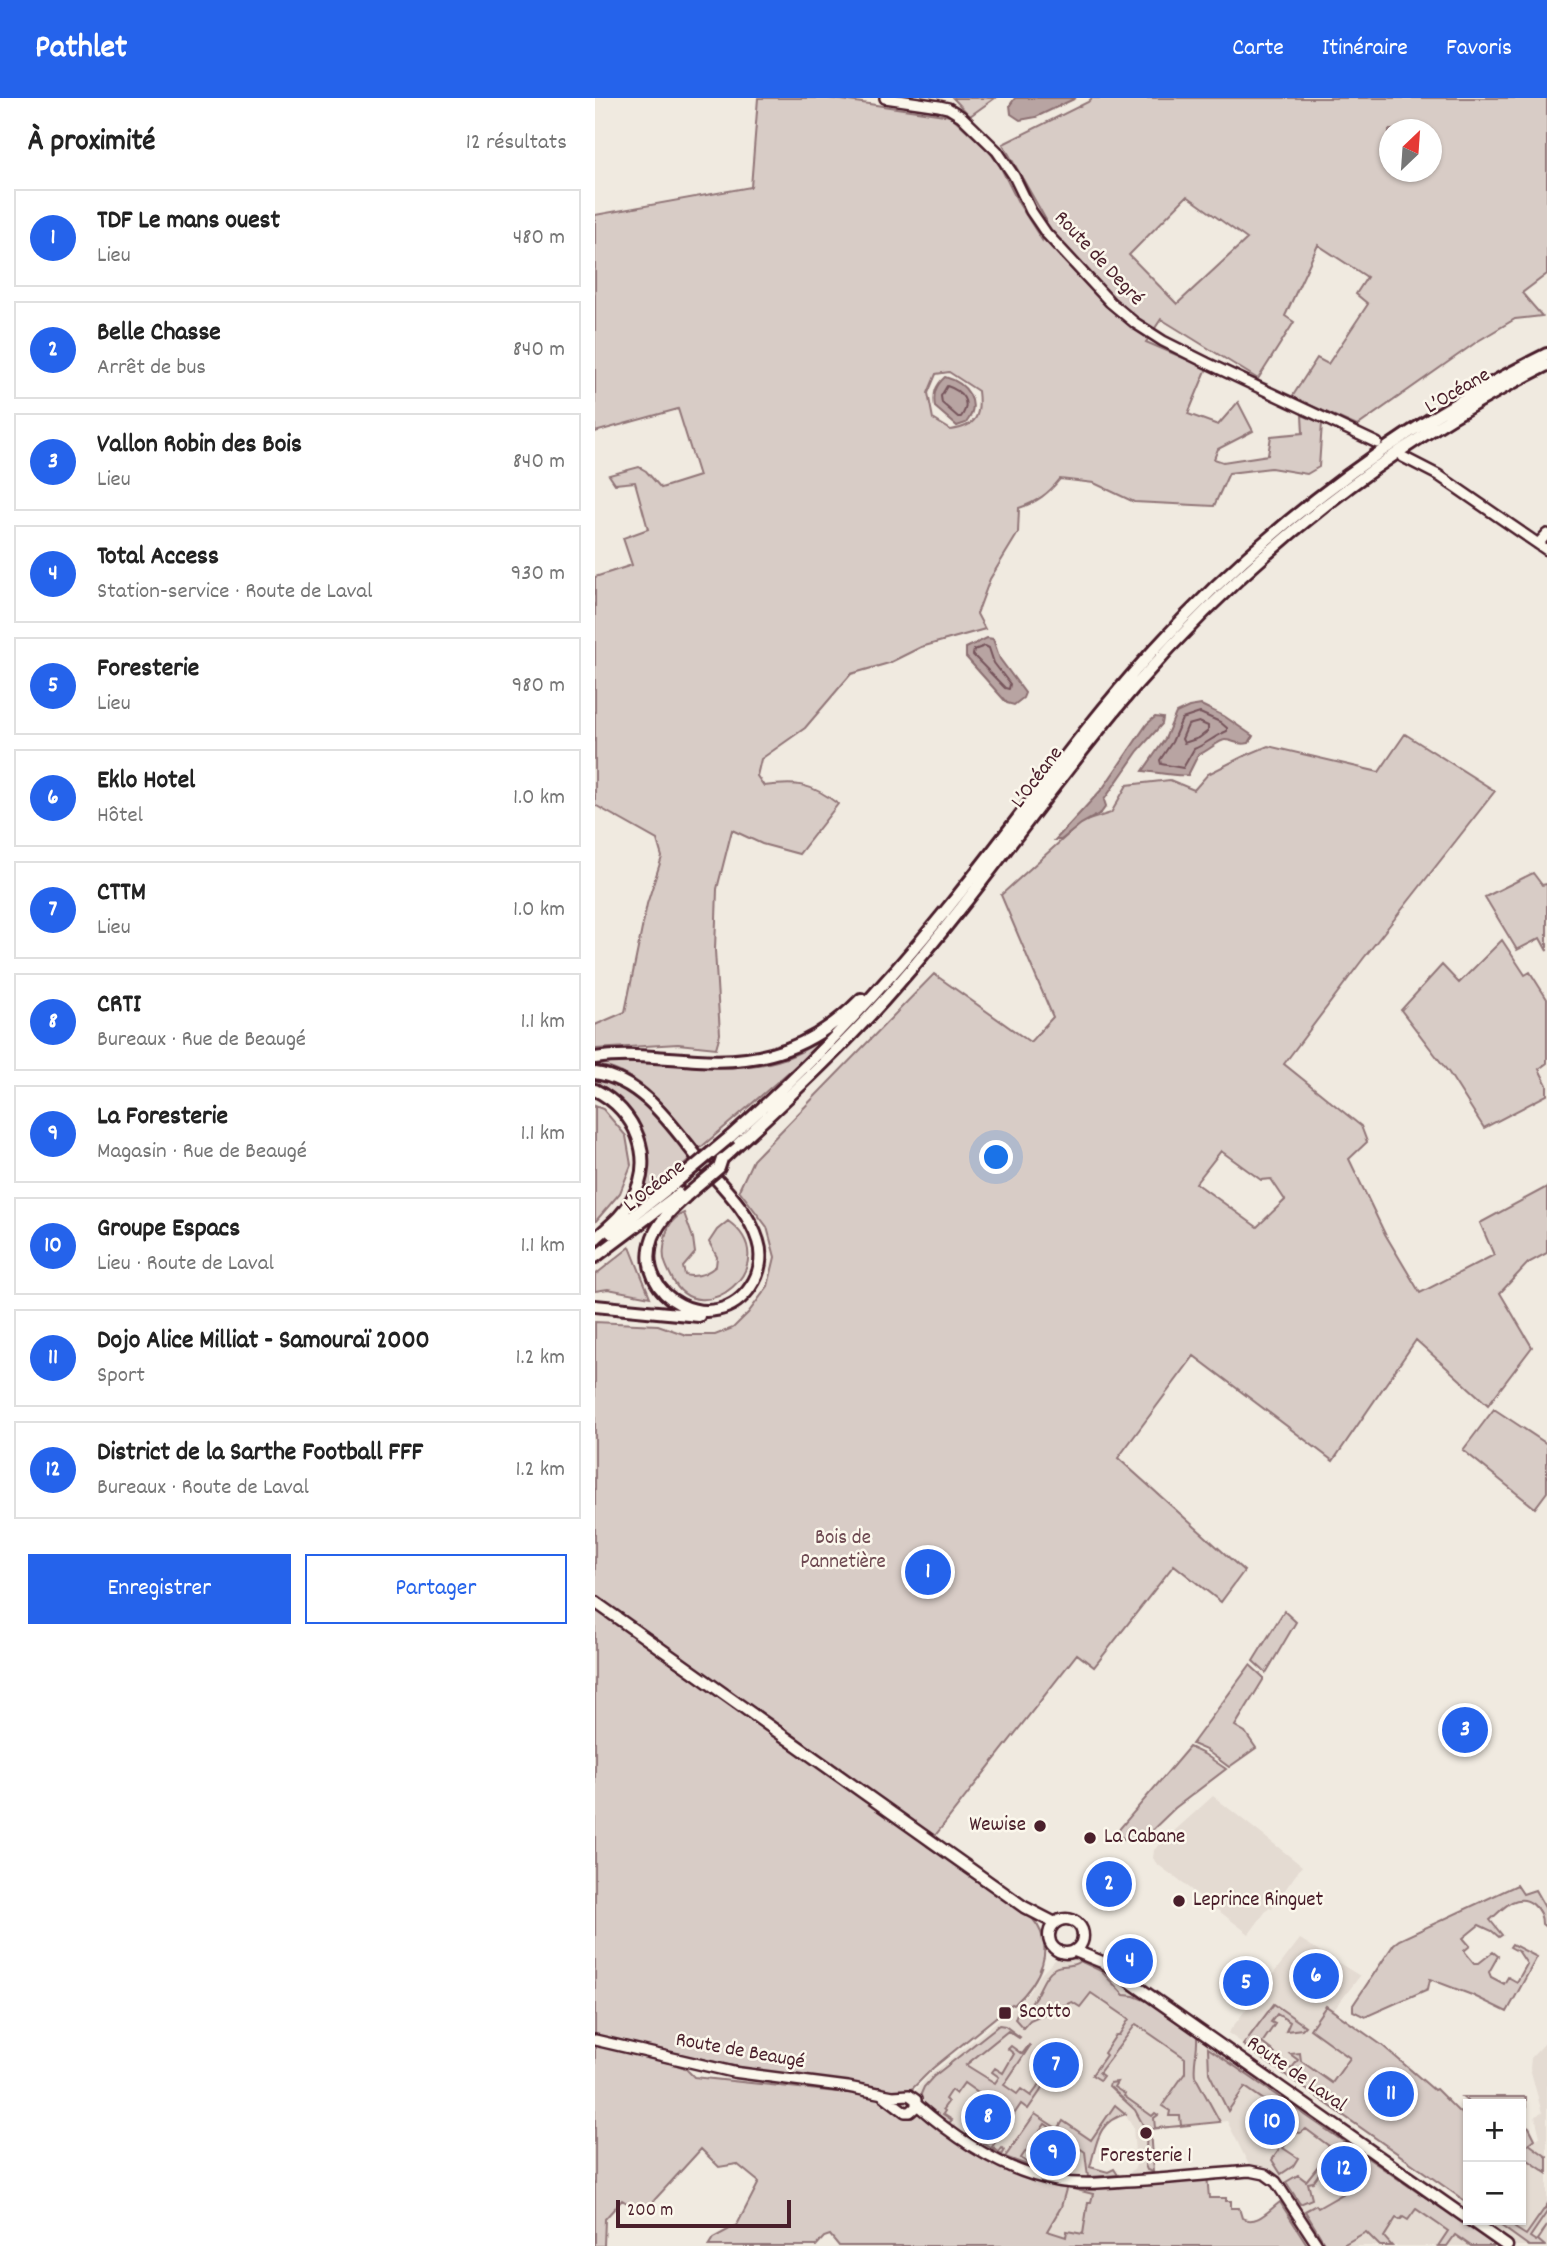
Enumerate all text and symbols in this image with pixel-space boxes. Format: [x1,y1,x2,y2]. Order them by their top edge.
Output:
text: Pathlet [35,26,127,73]
text: Carte [1232,32,1284,66]
text: Itinéraire [1322,32,1408,66]
text: Favoris [1446,32,1512,66]
north arrow [1379,119,1442,182]
text: À proximité [28,122,155,165]
text: 12 résultats [466,127,567,160]
text: TDF Le mans ouest [97,203,280,240]
street label: Route de Degré [1046,205,1150,313]
text: 1 [50,222,56,255]
text: 480 m [513,222,565,255]
text: Lieu [97,240,131,273]
text: Belle Chasse [97,315,221,352]
text: 2 [48,334,58,367]
text: 840 m [513,334,565,367]
text: Arrêt de bus [97,352,206,385]
street label: L’Océane [1420,361,1496,423]
text: Vallon Robin des Bois [97,427,302,464]
text: 3 [48,446,58,479]
text: 840 m [513,446,565,479]
text: Lieu [97,464,131,497]
text: Total Access [97,539,219,576]
text: 4 [48,558,58,591]
text: 930 m [511,558,565,591]
text: Station-service · Route de Laval [97,576,373,609]
text: Foresterie [97,651,199,688]
text: 5 [48,670,58,703]
text: 980 m [512,670,565,703]
text: Lieu [97,688,131,721]
street label: L’Océane [1005,741,1071,815]
text: Eklo Hotel [97,763,195,800]
text: 6 [47,782,59,815]
text: 1.0 km [513,782,565,815]
text: Hôtel [97,800,143,833]
text: CTTM [97,875,146,912]
text: 7 [49,894,57,927]
text: 1.0 km [513,894,565,927]
text: Lieu [97,912,131,945]
text: CRTI [97,987,141,1024]
text: 8 [48,1006,58,1039]
text: 1.1 km [521,1006,565,1039]
text: Bureaux · Rue de Beaugé [97,1024,306,1057]
text: La Foresterie [97,1099,228,1136]
text: 9 [48,1118,58,1151]
text: 1.1 km [521,1118,565,1151]
text: Magasin · Rue de Beaugé [97,1136,307,1169]
your location [979,1140,1013,1174]
street label: L’Océane [618,1153,692,1221]
text: Groupe Espacs [97,1211,240,1248]
text: 10 [44,1230,62,1263]
text: 1.1 km [521,1230,565,1263]
text: Lieu · Route de Laval [97,1248,274,1281]
text: Dojo Alice Milliat - Samouraï 2000 [97,1323,430,1360]
text: 11 [48,1342,58,1375]
text: 1.2 km [516,1342,565,1375]
text: Sport [97,1360,145,1393]
text: District de la Sarthe Football FFF [97,1435,423,1472]
text: 12 [45,1454,61,1487]
text: 1.2 km [516,1454,565,1487]
text: Bureaux · Route de Laval [97,1472,309,1505]
park label: Bois de Pannetière [800,1524,886,1578]
pin: 1 [905,1546,951,1598]
button: Enregistrer [28,1554,291,1624]
button: Partager [305,1554,567,1624]
pin: 3 [1442,1704,1488,1756]
place label: Wewise [969,1811,1026,1841]
marker: Wewise [1032,1818,1048,1834]
place label: La Cabane [1104,1823,1185,1853]
marker: La Cabane [1082,1830,1098,1846]
pin: 2 [1086,1858,1132,1910]
place label: Leprince Ringuet [1193,1886,1324,1916]
marker: Leprince Ringuet [1171,1893,1187,1909]
pin: 4 [1107,1935,1153,1987]
pin: 6 [1293,1950,1339,2002]
pin: 5 [1223,1957,1269,2009]
place label: Scotto [1019,1998,1071,2028]
marker: Scotto [997,2005,1013,2021]
street label: Route de Beaugé [673,2026,807,2078]
street label: Route de Laval [1240,2029,1352,2121]
pin: 7 [1033,2039,1079,2091]
pin: 11 [1368,2068,1414,2120]
pin: 8 [965,2091,1011,2143]
pin: 10 [1249,2096,1295,2148]
map controls [1463,2099,1526,2225]
button: + [1463,2099,1526,2162]
marker: Foresterie 1 [1138,2125,1154,2141]
pin: 9 [1030,2127,1076,2179]
place label: Foresterie 1 [1100,2142,1192,2172]
pin: 12 [1321,2143,1367,2195]
button: − [1463,2162,1526,2225]
scale bar [616,2197,791,2229]
text: 200 m [627,2198,673,2225]

